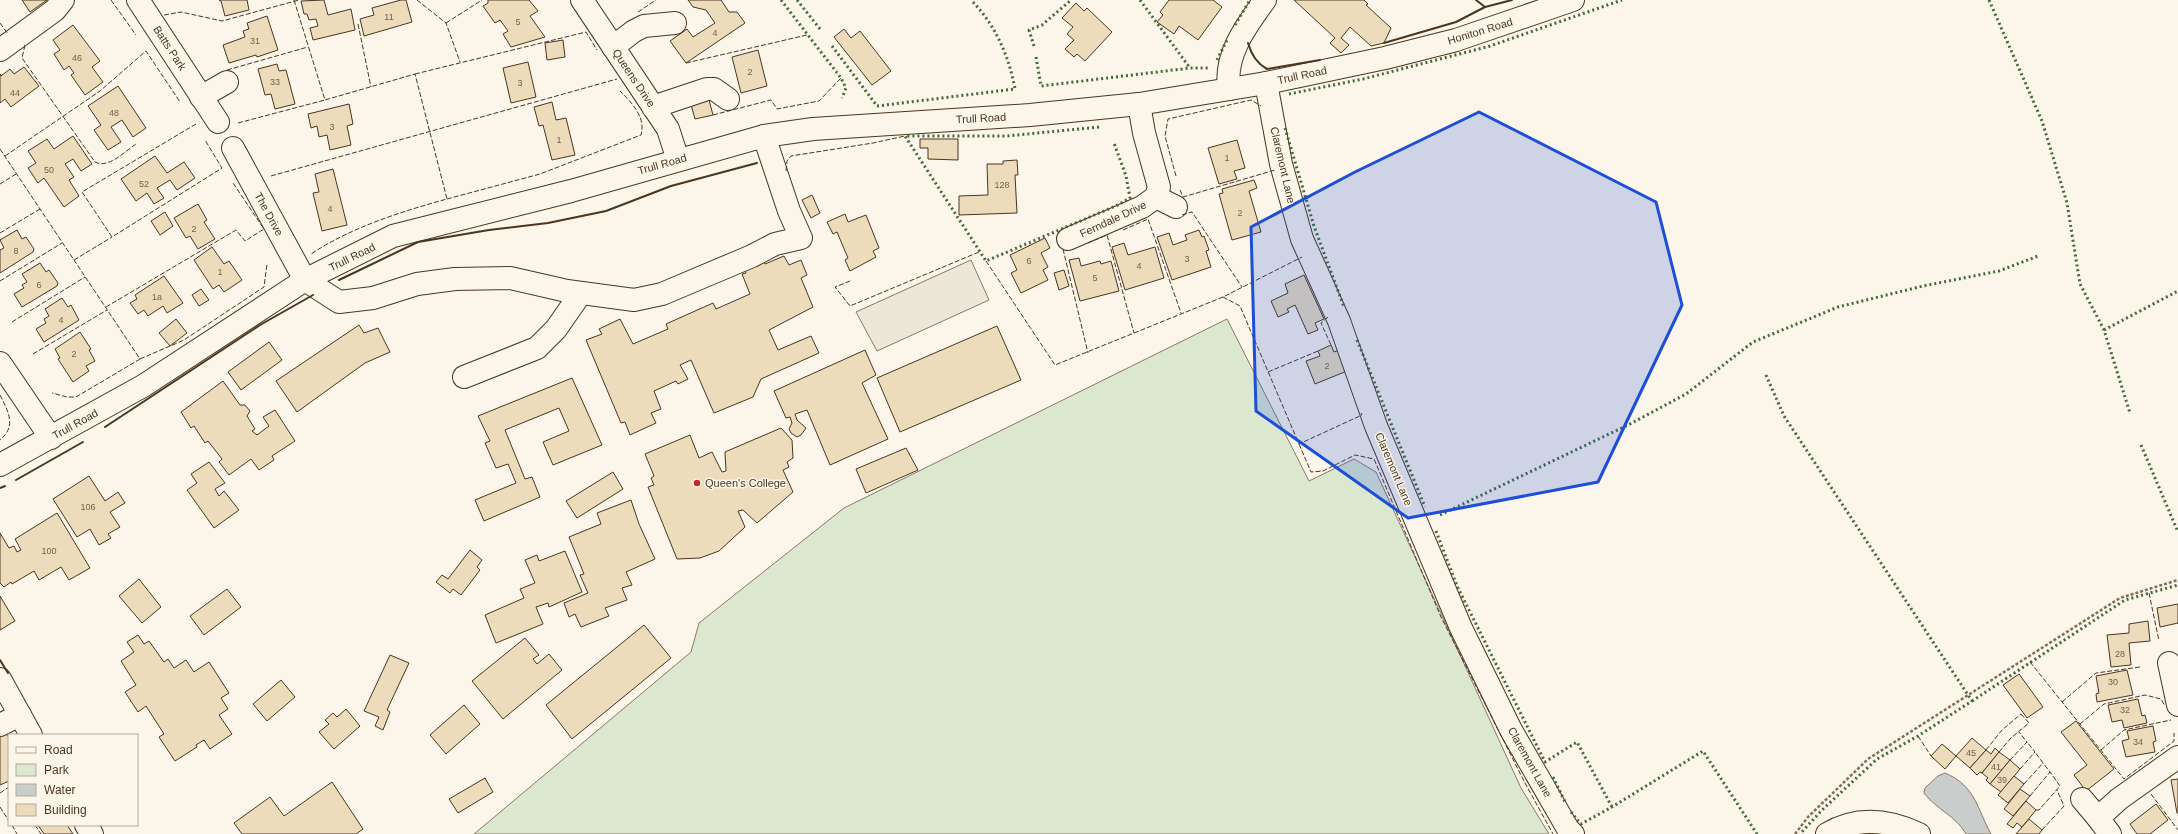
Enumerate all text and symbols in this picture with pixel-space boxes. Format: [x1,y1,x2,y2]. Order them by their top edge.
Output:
house number: 11 [384,12,394,22]
street label: Honiton Road [1446,15,1514,47]
house number: 5 [515,17,521,27]
street label: Batts Park [151,23,189,73]
house number: 4 [712,28,718,38]
house number: 31 [250,36,260,46]
street label: Queens Drive [610,47,658,109]
house number: 46 [72,53,82,63]
street label: Trull Road [1276,64,1328,86]
house number: 2 [747,67,753,77]
house number: 33 [270,77,280,87]
house number: 3 [517,78,523,88]
house number: 44 [10,88,20,98]
house number: 48 [109,108,119,118]
street label: Trull Road [956,111,1006,125]
house number: 3 [329,122,335,132]
street label: Claremont Lane [1268,126,1298,204]
house number: 1 [556,135,562,145]
street label: Trull Road [636,151,688,177]
house number: 1 [1224,153,1230,163]
house number: 50 [44,165,54,175]
house number: 52 [139,179,149,189]
house number: 128 [994,180,1010,190]
street label: The Drive [252,190,286,238]
street label: Ferndale Drive [1078,198,1148,240]
house number: 4 [327,204,333,214]
house number: 2 [1237,208,1243,218]
house number: 2 [191,224,197,234]
street label: Trull Road [327,241,377,273]
house number: 8 [13,246,19,256]
house number: 3 [1184,254,1190,264]
house number: 6 [1026,256,1032,266]
house number: 4 [1136,261,1142,271]
house number: 1 [217,267,223,277]
house number: 5 [1092,273,1098,283]
house number: 6 [36,280,42,290]
house number: 1a [152,292,162,302]
house number: 4 [58,315,64,325]
house number: 2 [71,349,77,359]
house number: 2 [1324,361,1330,371]
street label: Trull Road [50,407,100,441]
street label: Claremont Lane [1373,431,1415,507]
place label: Queen's College [705,477,786,489]
marker: Queen's College [692,478,702,488]
house number: 106 [80,502,96,512]
house number: 100 [41,546,57,556]
house number: 28 [2115,649,2125,659]
house number: 30 [2108,677,2118,687]
house number: 32 [2120,705,2130,715]
street label: Claremont Lane [1506,725,1554,799]
legend [8,734,138,826]
house number: 34 [2133,737,2143,747]
text: Road [44,743,73,757]
house number: 45 [1966,748,1976,758]
house number: 41 [1991,762,2001,772]
text: Park [44,763,70,777]
house number: 39 [1997,775,2007,785]
text: Water [44,783,76,797]
text: Building [44,803,87,817]

